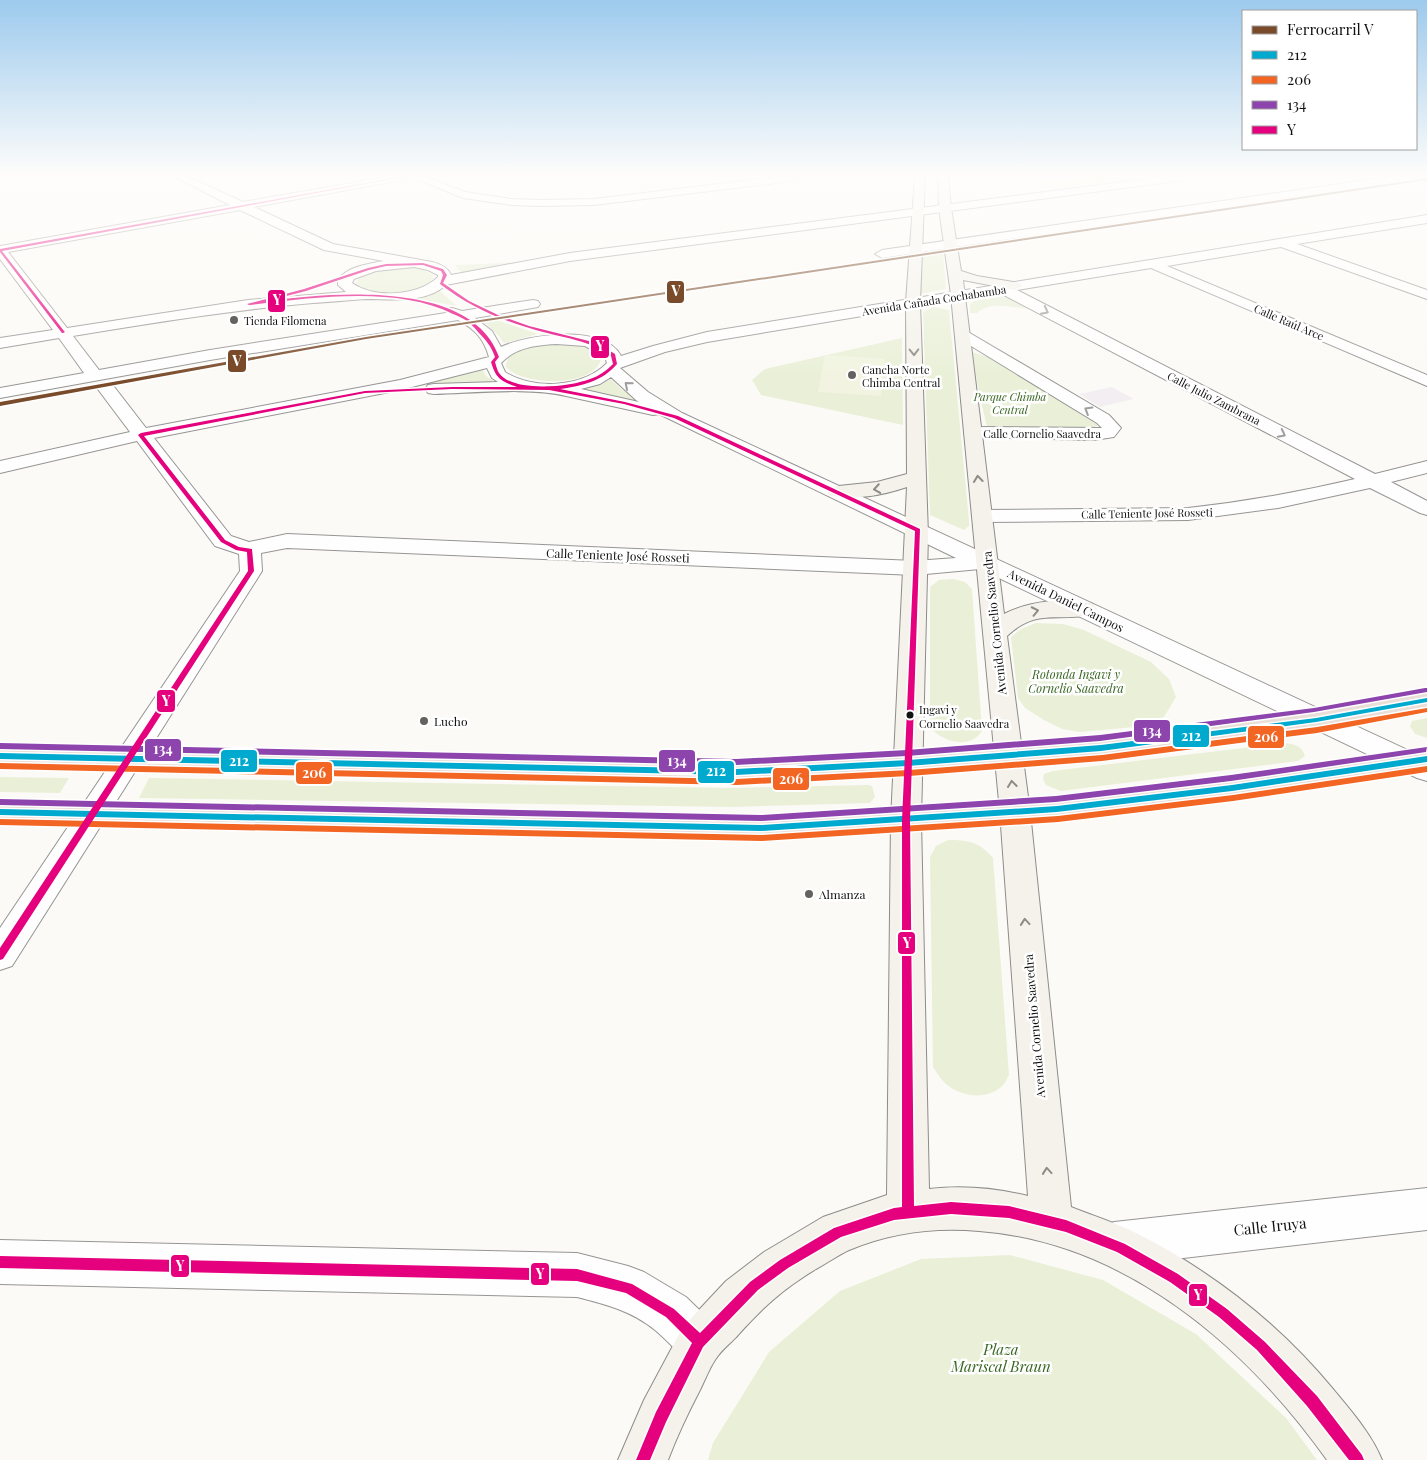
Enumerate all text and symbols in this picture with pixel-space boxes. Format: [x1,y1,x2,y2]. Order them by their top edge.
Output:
legend [1242,10,1417,150]
text: Ferrocarril V [1287,19,1374,39]
text: 212 [1287,44,1307,64]
text: 206 [1287,69,1311,89]
text: 134 [1287,94,1306,114]
text: Y [1286,119,1296,139]
line badge: V [666,280,685,304]
text: V [670,281,681,300]
street label: Avenida Cañada Cochabamba [860,281,1008,319]
line badge: Y [267,289,286,313]
text: Y [272,290,282,309]
street label: Calle Raúl Arce [1252,301,1327,344]
one-way arrow [1039,305,1048,315]
place label: Tienda Filomena [244,313,327,328]
marker: Tienda Filomena [228,314,240,326]
line badge: Y [590,335,610,359]
text: Y [595,336,605,355]
one-way arrow [909,348,919,356]
line badge: V [227,349,247,373]
text: V [231,351,242,370]
place label: Cancha Norte Chimba Central [862,362,940,390]
street label: Calle Julio Zambrana [1165,368,1264,428]
marker: Cancha Norte Chimba Central [846,369,858,381]
one-way arrow [625,382,634,391]
park label: Parque Chimba Central [973,389,1047,417]
one-way arrow [1084,407,1093,417]
street label: Calle Cornelio Saavedra [983,426,1101,441]
one-way arrow [1277,428,1286,438]
one-way arrow [973,475,984,483]
one-way arrow [873,483,881,494]
street label: Calle Teniente José Rosseti [1081,504,1213,522]
street label: Calle Teniente José Rosseti [546,544,691,566]
street label: Avenida Cornelio Saavedra [979,550,1010,697]
street label: Avenida Daniel Campos [1004,564,1127,635]
one-way arrow [1031,606,1040,617]
park label: Rotonda Ingavi y Cornelio Saavedra [1028,666,1124,696]
line badge: Y [156,689,176,713]
text: Y [161,691,171,710]
place label: Ingavi y Cornelio Saavedra [919,702,1010,731]
marker: Ingavi y Cornelio Saavedra [905,710,915,720]
place label: Lucho [434,713,468,729]
marker: Lucho [418,715,430,727]
line badge: 134 [1133,719,1171,743]
text: 134 [1142,721,1162,740]
line badge: 212 [1172,724,1210,748]
line badge: 206 [1247,725,1285,749]
text: 212 [1181,726,1201,745]
text: 206 [1254,727,1278,746]
line badge: 134 [144,738,182,762]
text: 134 [153,739,173,758]
line badge: 212 [220,749,258,773]
line badge: 134 [658,749,696,773]
text: 212 [229,751,249,770]
text: 134 [667,751,687,770]
line badge: 212 [697,760,735,784]
line badge: 206 [295,761,333,785]
text: 212 [706,761,726,780]
text: 206 [302,763,326,782]
line badge: 206 [772,767,810,791]
text: 206 [779,769,803,788]
one-way arrow [1007,780,1018,788]
place label: Almanza [818,886,866,902]
marker: Almanza [803,888,815,900]
one-way arrow [1019,918,1030,926]
line badge: Y [897,931,916,955]
text: Y [902,933,912,952]
street label: Avenida Cornelio Saavedra [1020,953,1048,1100]
one-way arrow [1041,1167,1052,1175]
street label: Calle Iruya [1233,1212,1308,1240]
line badge: Y [170,1254,190,1278]
text: Y [175,1256,185,1275]
line badge: Y [530,1262,550,1286]
text: Y [535,1264,545,1283]
line badge: Y [1188,1283,1208,1307]
text: Y [1193,1285,1203,1304]
park label: Plaza Mariscal Braun [950,1339,1051,1376]

